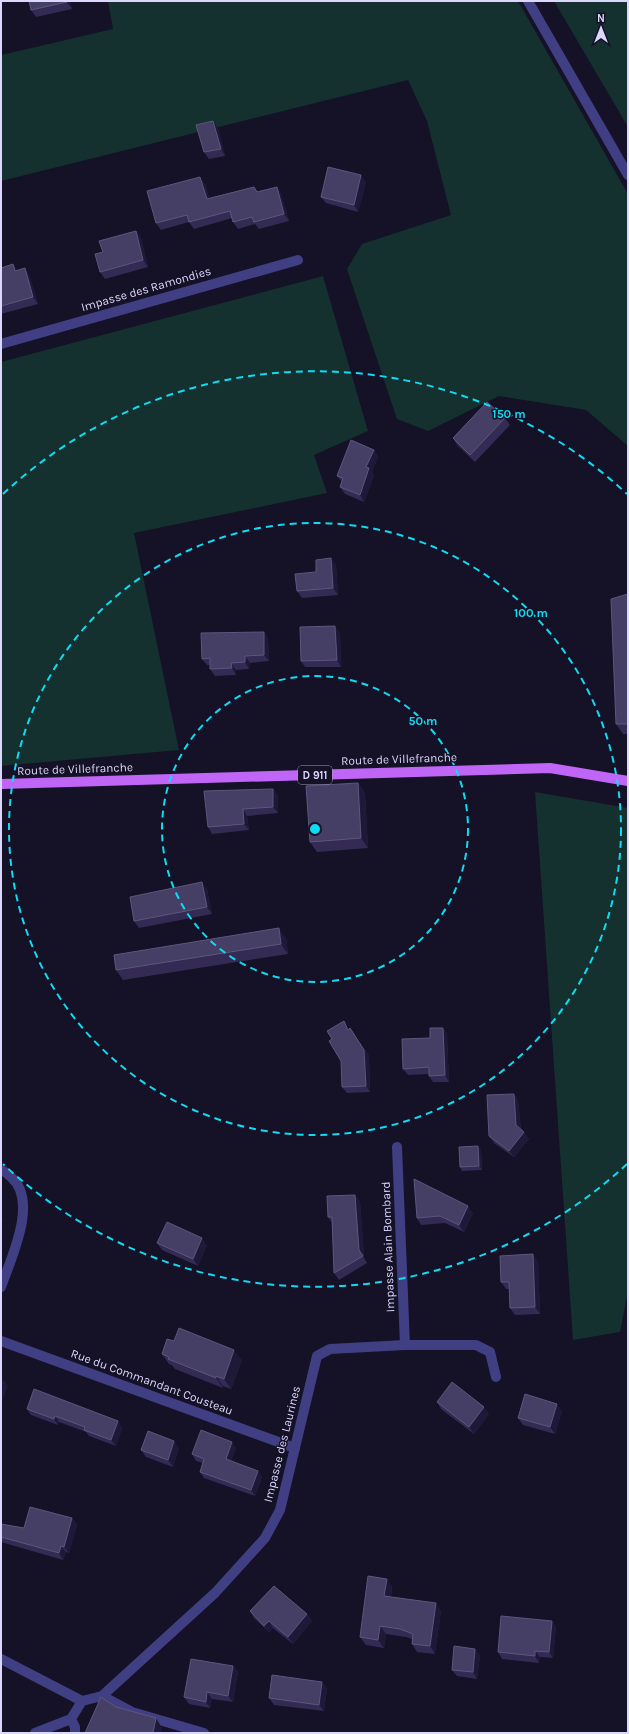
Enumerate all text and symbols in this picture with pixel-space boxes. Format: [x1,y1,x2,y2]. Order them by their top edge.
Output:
north arrow [581,8,621,48]
text: N [597,12,605,25]
street label: Impasse des Ramondies [79,264,213,314]
text: 150 m [492,407,526,421]
text: 100 m [514,606,548,620]
text: 50 m [409,714,438,728]
street label: Route de Villefranche [341,750,457,768]
street label: Route de Villefranche [17,760,133,778]
road number: D 911 [298,766,332,784]
centre of rings [308,822,322,836]
street label: Impasse Alain Bombard [379,1181,397,1313]
street label: Rue du Commandant Cousteau [69,1346,235,1418]
street label: Impasse des Laurines [261,1384,303,1504]

